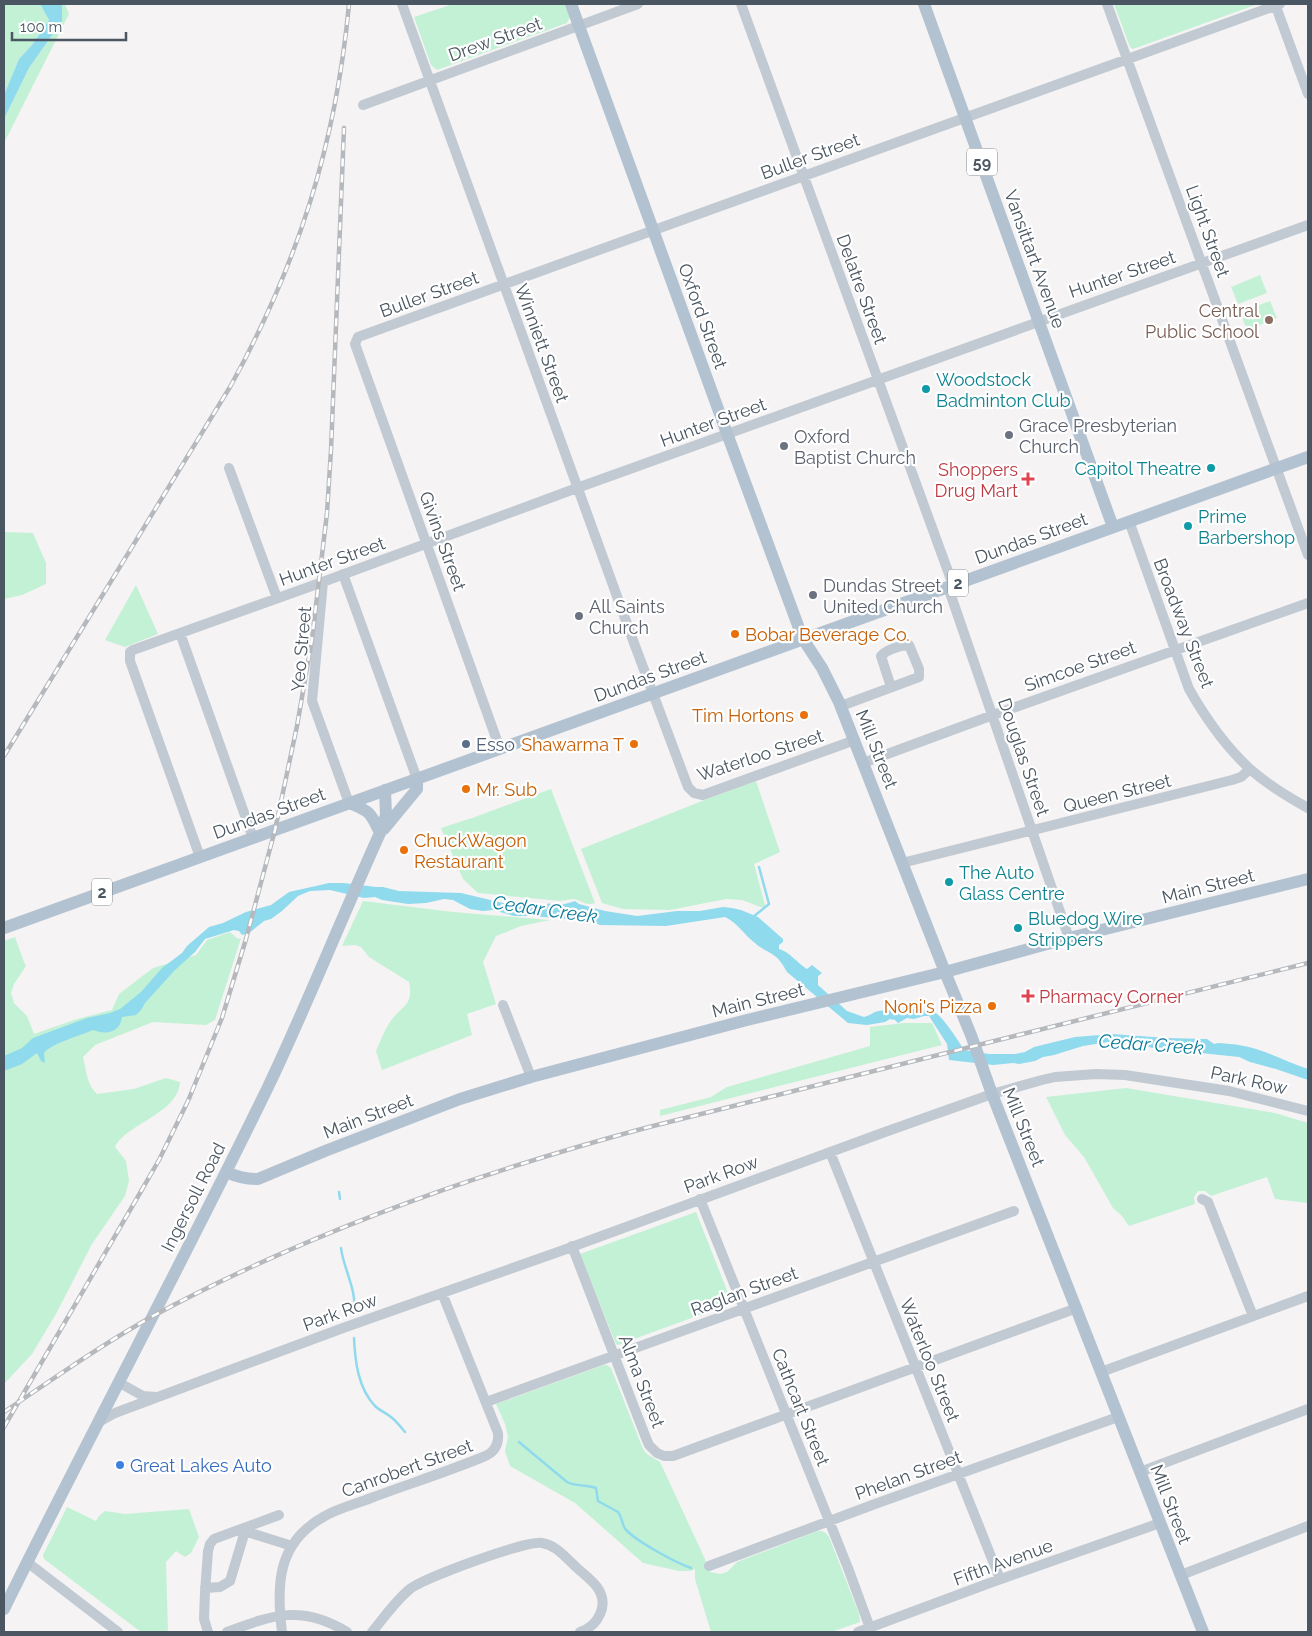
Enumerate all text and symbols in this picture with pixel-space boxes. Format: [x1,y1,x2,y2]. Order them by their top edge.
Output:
scale bar [12,10,126,42]
street label: Drew Street [445,12,545,66]
text: 100 m [20,18,62,36]
street label: Buller Street [758,128,862,184]
road number: 59 [967,148,997,176]
street label: Light Street [1182,182,1234,280]
street label: Vansittart Avenue [1000,187,1070,331]
street label: Delatre Street [832,231,892,347]
street label: Hunter Street [1066,246,1178,302]
street label: Oxford Street [674,260,732,372]
street label: Buller Street [377,266,481,322]
street label: Winniett Street [511,281,573,405]
place label: Central Public School [1145,300,1259,342]
marker: Central Public School [1263,314,1275,326]
place label: Woodstock Badminton Club [936,369,1071,411]
marker: Woodstock Badminton Club [920,383,932,395]
street label: Hunter Street [657,393,769,451]
place label: Grace Presbyterian Church [1019,415,1177,457]
place label: Oxford Baptist Church [794,426,916,468]
marker: Grace Presbyterian Church [1003,429,1015,441]
marker: Oxford Baptist Church [778,440,790,452]
place label: Capitol Theatre [1074,458,1201,479]
place label: Shoppers Drug Mart [935,459,1018,501]
marker: Capitol Theatre [1205,462,1217,474]
marker: Shoppers Drug Mart [1022,473,1034,485]
street label: Givins Street [415,489,471,593]
place label: Prime Barbershop [1198,506,1295,548]
street label: Dundas Street [972,508,1090,568]
marker: Prime Barbershop [1182,520,1194,532]
street label: Hunter Street [276,532,388,590]
street label: Broadway Street [1150,555,1218,691]
road number: 2 [948,570,968,596]
place label: Dundas Street United Church [823,575,943,617]
marker: Dundas Street United Church [807,589,819,601]
place label: All Saints Church [589,596,665,638]
street label: Yeo Street [287,605,315,693]
marker: All Saints Church [573,610,585,622]
place label: Bobar Beverage Co. [745,624,910,645]
marker: Bobar Beverage Co. [729,628,741,640]
street label: Simcoe Street [1021,636,1139,696]
street label: Dundas Street [591,646,709,706]
street label: Douglas Street [994,695,1054,819]
place label: Tim Hortons [692,705,794,726]
street label: Mill Street [852,706,902,792]
marker: Tim Hortons [798,709,810,721]
street label: Waterloo Street [694,725,826,785]
place label: Esso [476,734,515,755]
place label: Shawarma T [521,734,624,755]
marker: Esso [460,738,472,750]
marker: Shawarma T [628,738,640,750]
street label: Queen Street [1061,769,1173,817]
place label: Mr. Sub [476,779,537,800]
street label: Dundas Street [210,783,328,843]
marker: Mr. Sub [460,783,472,795]
place label: ChuckWagon Restaurant [414,830,527,872]
marker: ChuckWagon Restaurant [398,844,410,856]
place label: The Auto Glass Centre [959,862,1065,904]
street label: Main Street [1160,864,1256,908]
marker: The Auto Glass Centre [943,876,955,888]
road number: 2 [92,879,112,906]
water label: Cedar Creek [491,891,599,927]
place label: Bluedog Wire Strippers [1028,908,1143,950]
marker: Bluedog Wire Strippers [1012,922,1024,934]
street label: Main Street [710,978,806,1022]
place label: Pharmacy Corner [1039,986,1184,1007]
marker: Pharmacy Corner [1021,989,1035,1003]
place label: Noni's Pizza [884,996,982,1017]
marker: Noni's Pizza [986,1000,998,1012]
water label: Cedar Creek [1098,1029,1204,1059]
street label: Park Row [1209,1062,1290,1098]
street label: Mill Street [999,1084,1049,1170]
street label: Main Street [320,1089,416,1143]
street label: Ingersoll Road [157,1139,229,1255]
street label: Park Row [681,1151,761,1197]
street label: Raglan Street [688,1262,800,1320]
street label: Park Row [300,1289,380,1335]
street label: Waterloo Street [896,1295,964,1425]
street label: Alma Street [615,1332,669,1430]
street label: Cathcart Street [768,1345,834,1469]
street label: Canrobert Street [339,1435,475,1501]
street label: Phelan Street [852,1446,964,1504]
place label: Great Lakes Auto [130,1455,272,1476]
marker: Great Lakes Auto [114,1459,126,1471]
street label: Mill Street [1146,1461,1196,1547]
street label: Fifth Avenue [950,1534,1056,1590]

